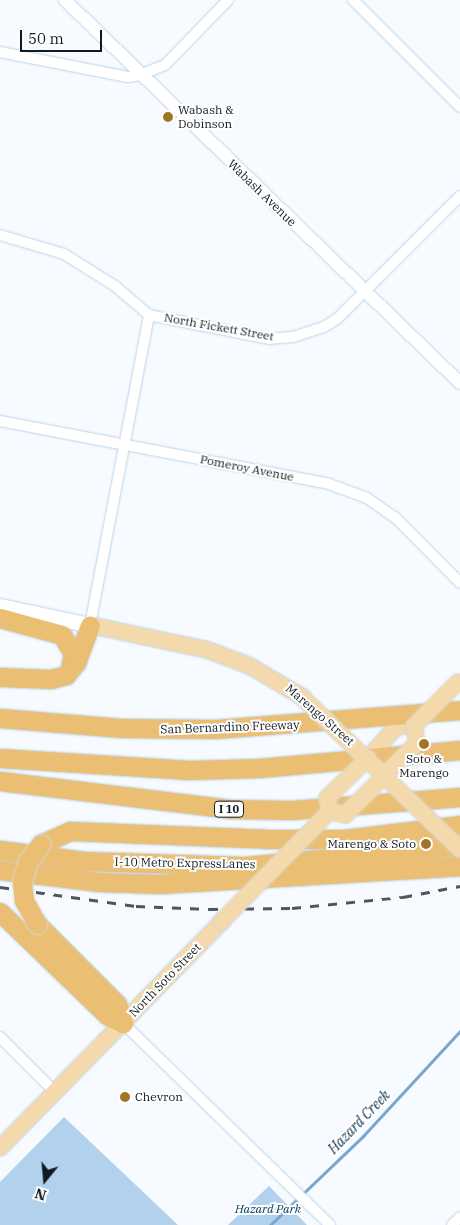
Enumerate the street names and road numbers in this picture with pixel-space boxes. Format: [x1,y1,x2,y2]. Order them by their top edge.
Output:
street label: Wabash Avenue [225,157,299,229]
street label: North Fickett Street [163,310,275,344]
street label: Pomeroy Avenue [199,452,295,484]
street label: Marengo Street [283,681,357,749]
street label: San Bernardino Freeway [160,717,300,737]
road number: I 10 [214,801,244,818]
street label: I-10 Metro ExpressLanes [114,855,256,871]
street label: North Soto Street [126,940,204,1020]

